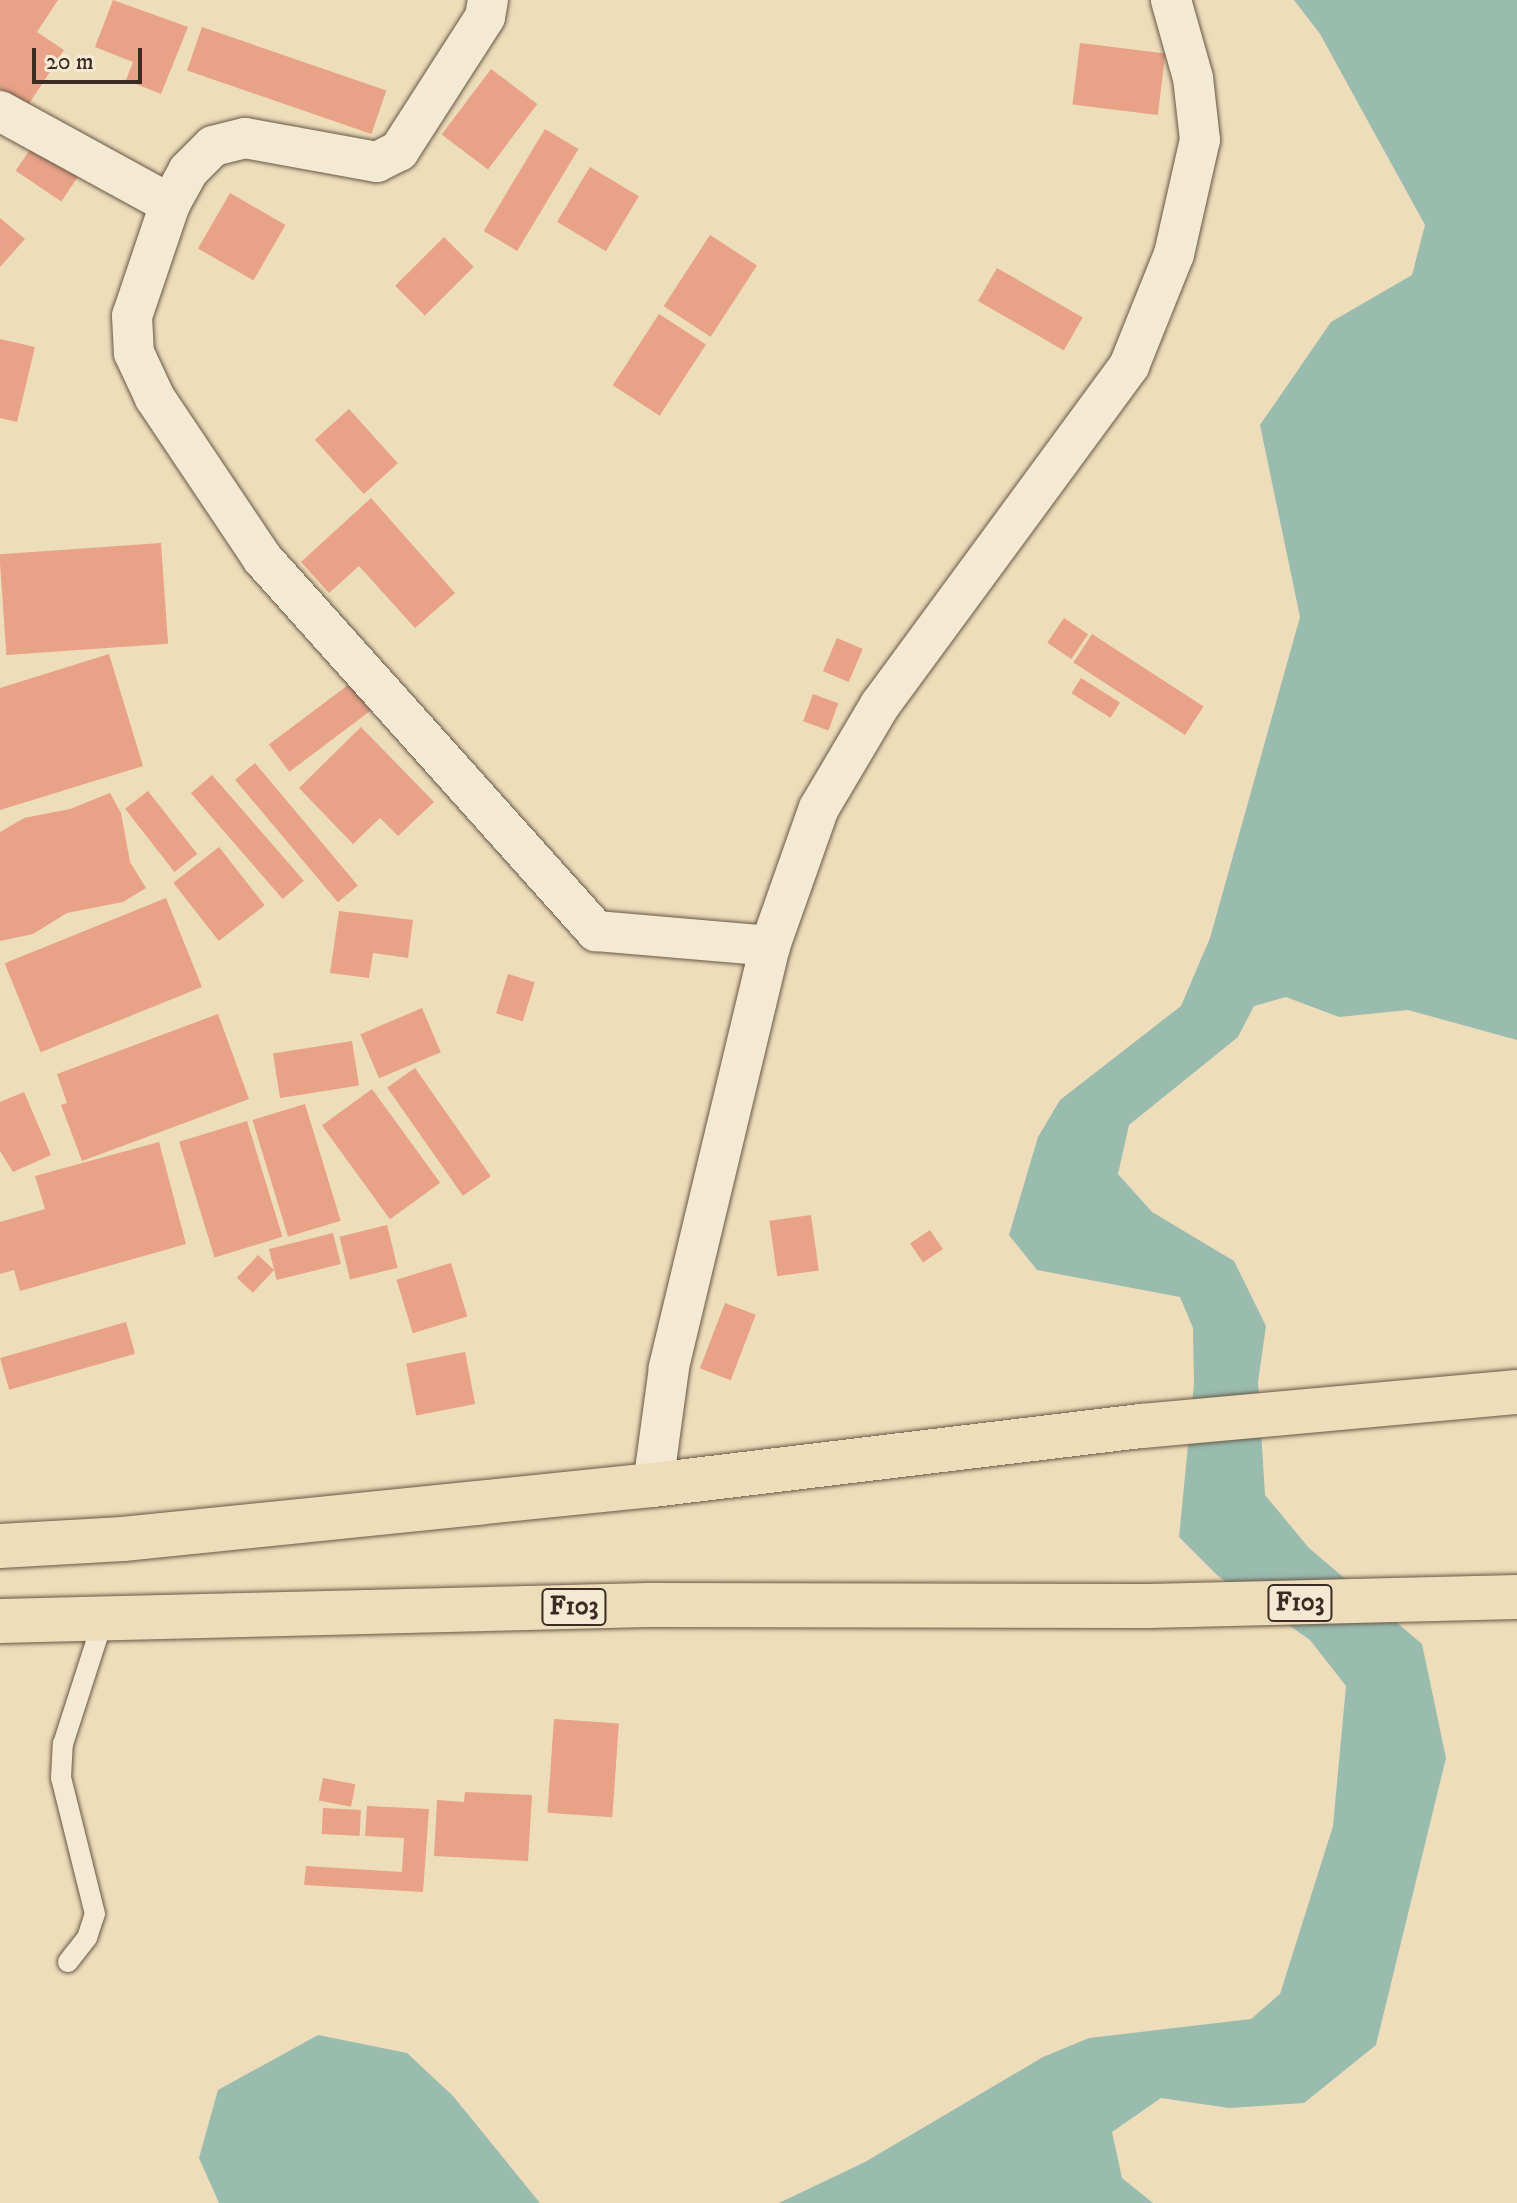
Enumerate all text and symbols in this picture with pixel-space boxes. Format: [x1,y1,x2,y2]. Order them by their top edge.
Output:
scale bar [36,32,146,82]
text: 20 m [46,47,94,77]
road number: F103 [1266,1581,1334,1625]
road number: F103 [540,1585,608,1629]

